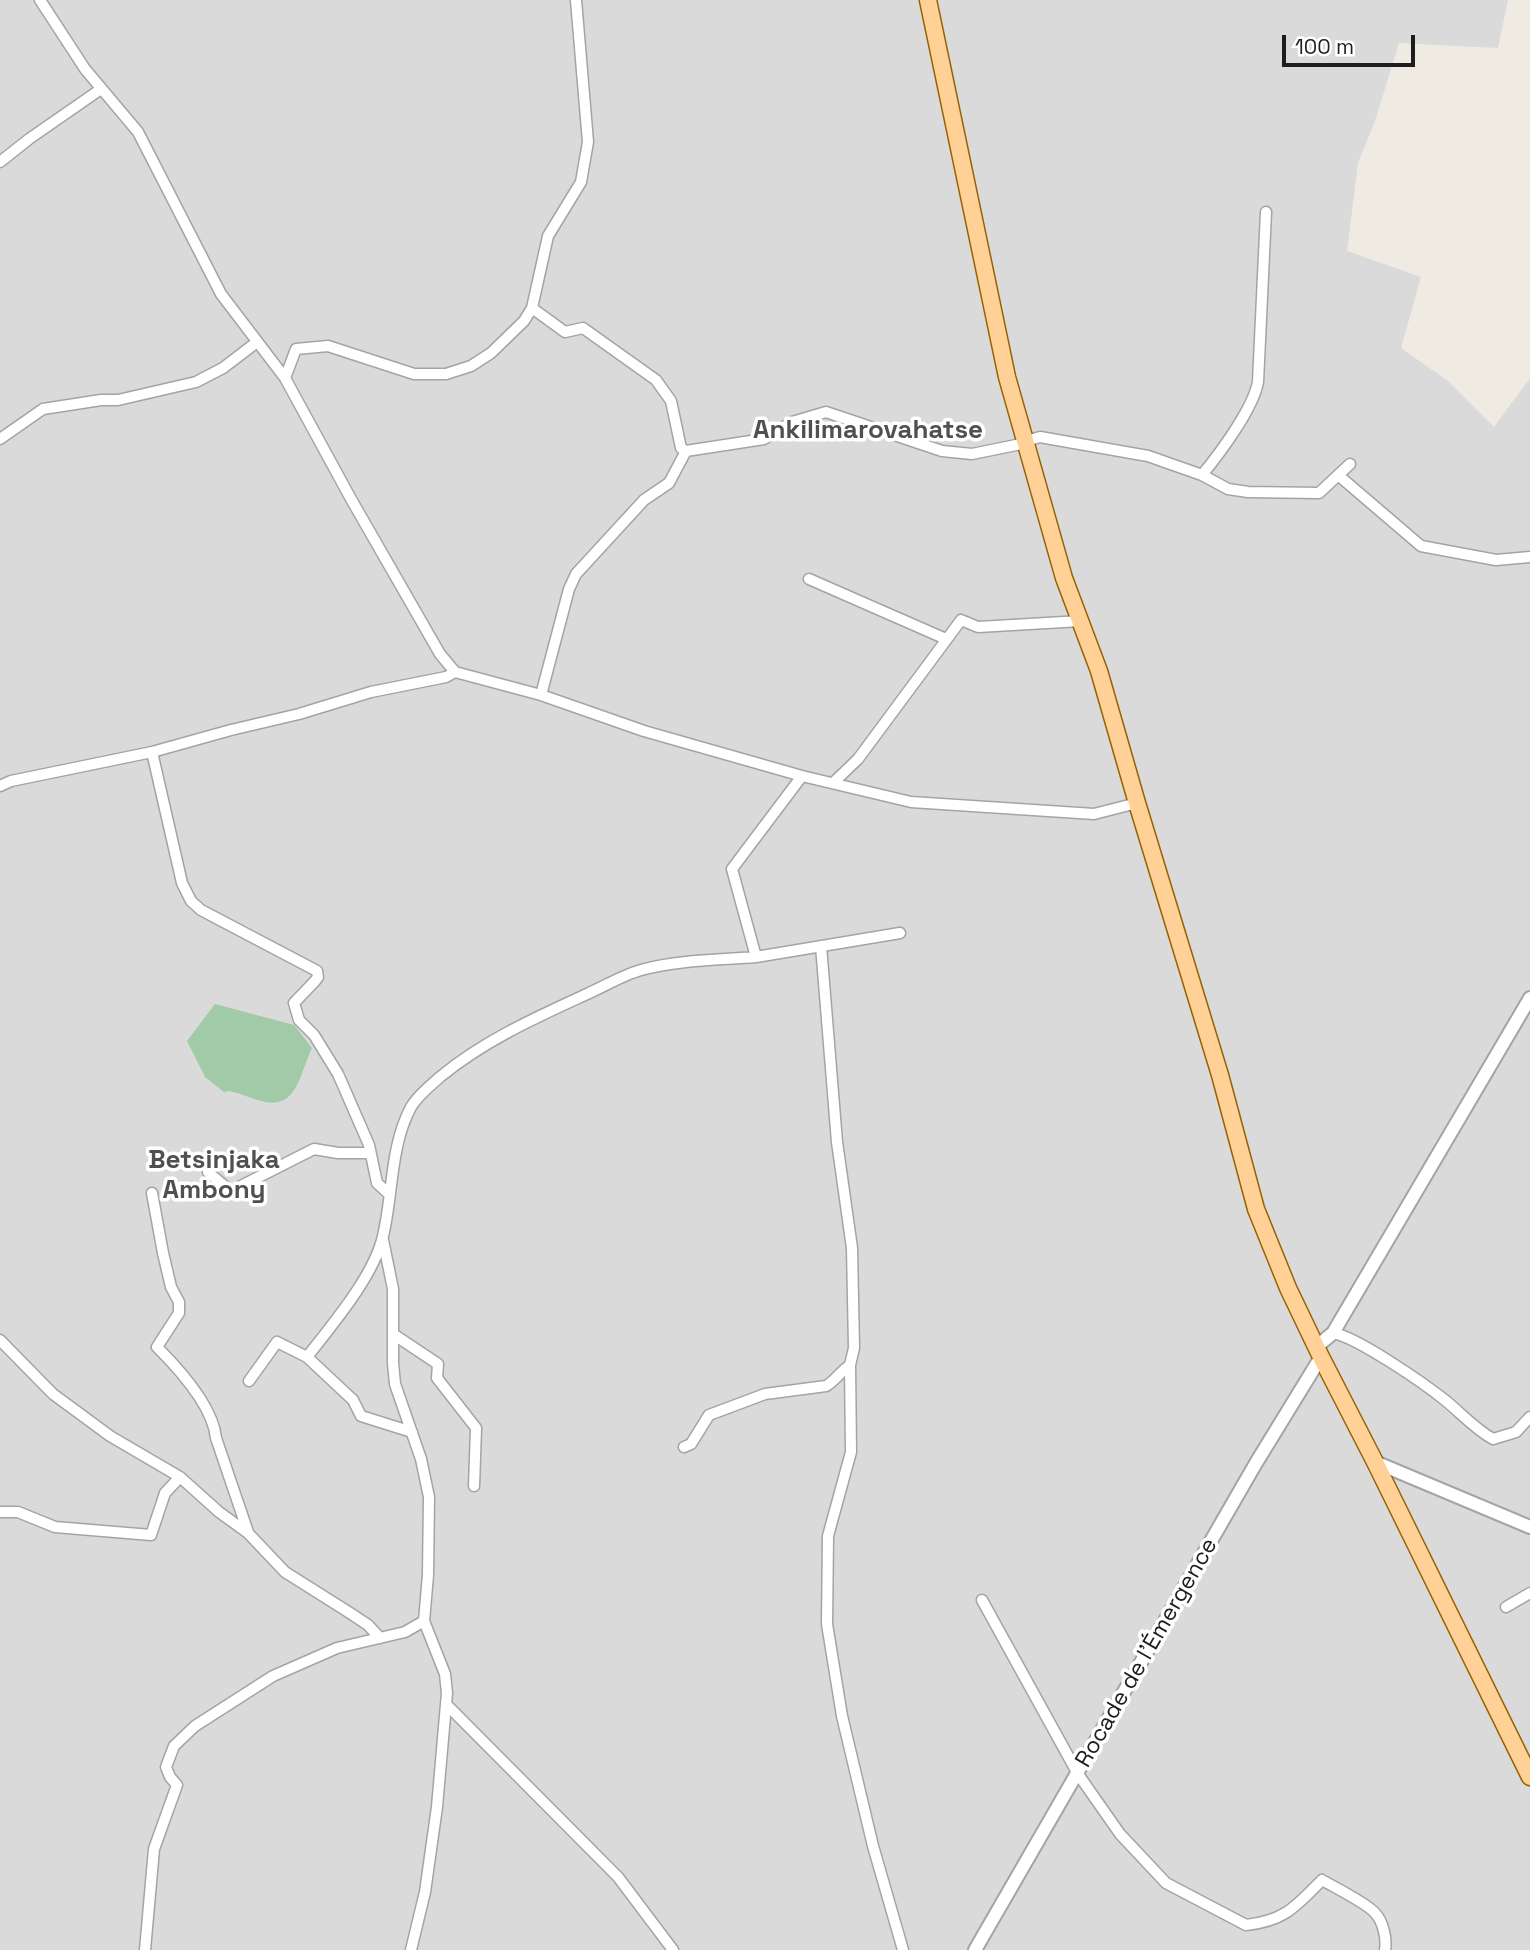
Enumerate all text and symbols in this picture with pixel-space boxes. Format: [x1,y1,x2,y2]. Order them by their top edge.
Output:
scale bar [1285,21,1418,65]
text: 100 m [1295,33,1354,60]
district label: Ankilimarovahatse [753,415,983,447]
district label: Betsinjaka Ambony [148,1145,280,1206]
street label: Rocade de l'Émergence [1070,1534,1224,1772]

